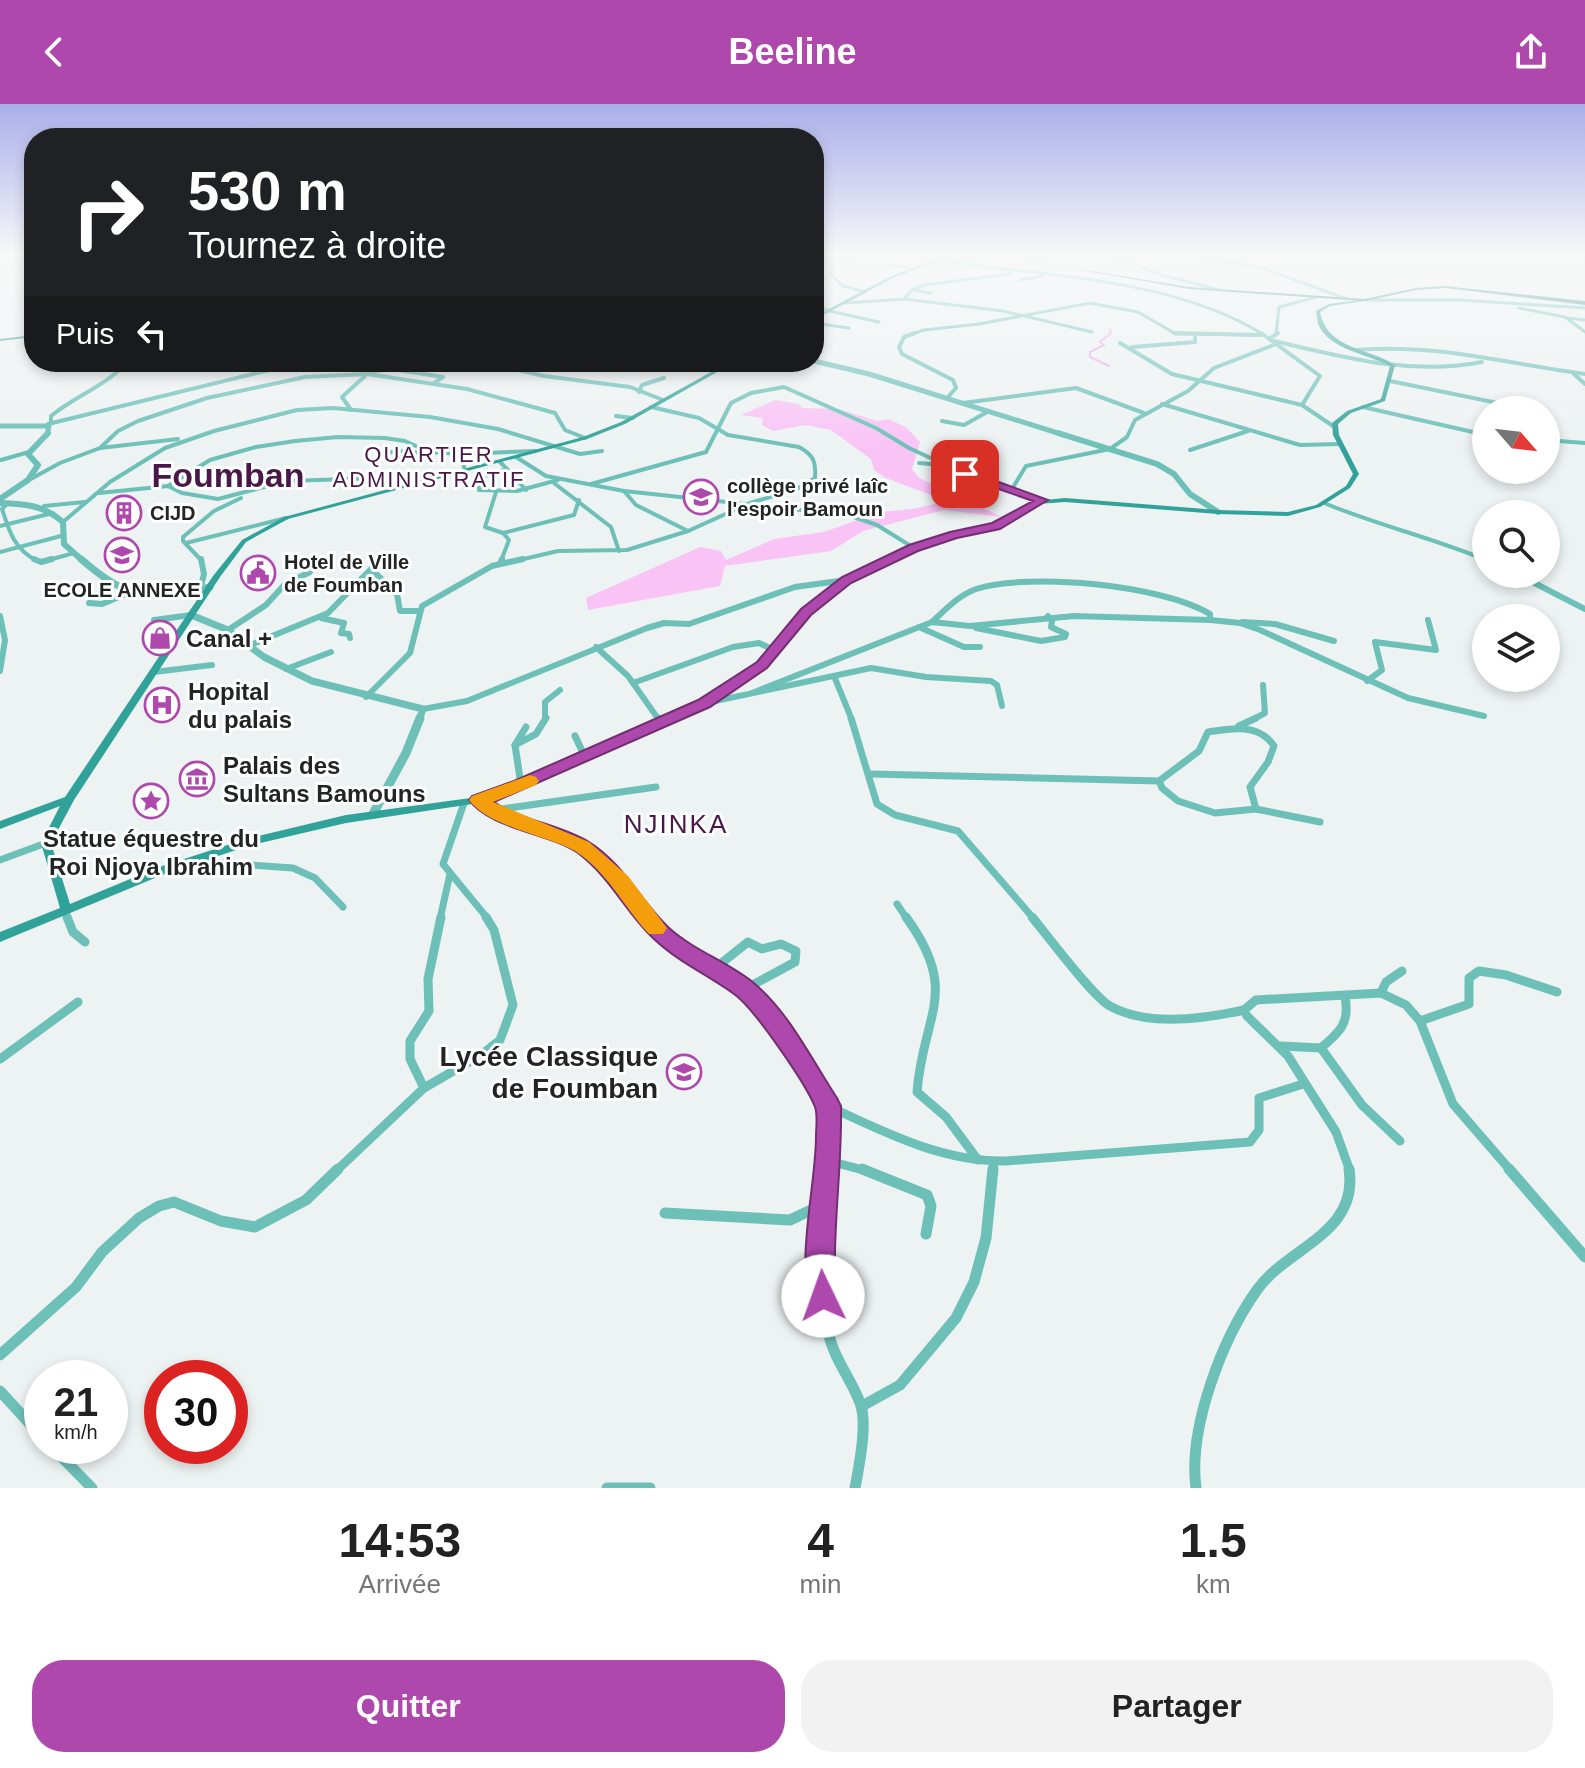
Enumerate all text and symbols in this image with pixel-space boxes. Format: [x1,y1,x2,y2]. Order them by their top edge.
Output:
icon: back [32,30,76,74]
icon: share [1509,30,1553,74]
text: Beeline [728,31,857,72]
text: 530 m [188,159,347,222]
icon: right [56,160,160,264]
text: Tournez à droite [188,225,446,266]
icon: left [130,312,174,356]
text: Puis [56,317,114,350]
north arrow [1472,396,1560,484]
map controls [1472,396,1560,692]
pin [931,440,999,508]
district label: QUARTIER ADMINISTRATIF [332,442,526,492]
icon: arrive [943,452,987,496]
district label: Foumban [152,456,304,494]
place label: collège privé laîc l'espoir Bamoun [727,475,888,520]
school or university icon: collège privé laîc l'espoir Bamoun [682,478,720,516]
building icon: CIJD [105,494,143,532]
button: search [1472,500,1560,588]
place label: CIJD [150,502,196,524]
school or university icon: ECOLE ANNEXE [103,536,141,574]
place label: Hotel de Ville de Foumban [284,551,409,596]
public building icon: Hotel de Ville de Foumban [239,554,277,592]
place label: ECOLE ANNEXE [43,579,201,601]
button: layers [1472,604,1560,692]
shop icon: Canal + [141,619,179,657]
place label: Canal + [186,625,272,652]
place label: Hopital du palais [188,678,292,733]
hospital icon: Hopital du palais [143,686,181,724]
place label: Palais des Sultans Bamouns [223,752,426,807]
museum icon: Palais des Sultans Bamouns [178,760,216,798]
place icon: Statue équestre du Roi Njoya Ibrahim [132,782,170,820]
district label: NJINKA [624,809,728,839]
place label: Statue équestre du Roi Njoya Ibrahim [43,825,259,880]
place label: Lycée Classique de Foumban [440,1041,658,1104]
school or university icon: Lycée Classique de Foumban [665,1053,703,1091]
position arrow [781,1254,865,1338]
speed limit sign: 30 [144,1360,248,1464]
text: 21 [54,1380,98,1424]
text: km/h [54,1421,98,1443]
text: 14:53 [338,1514,461,1567]
text: 4 [807,1514,834,1567]
text: 1.5 [1180,1514,1247,1567]
text: Arrivée [359,1569,441,1599]
text: min [800,1569,841,1599]
text: km [1196,1569,1231,1599]
button: Quitter [32,1660,785,1752]
button: Partager [801,1660,1553,1752]

